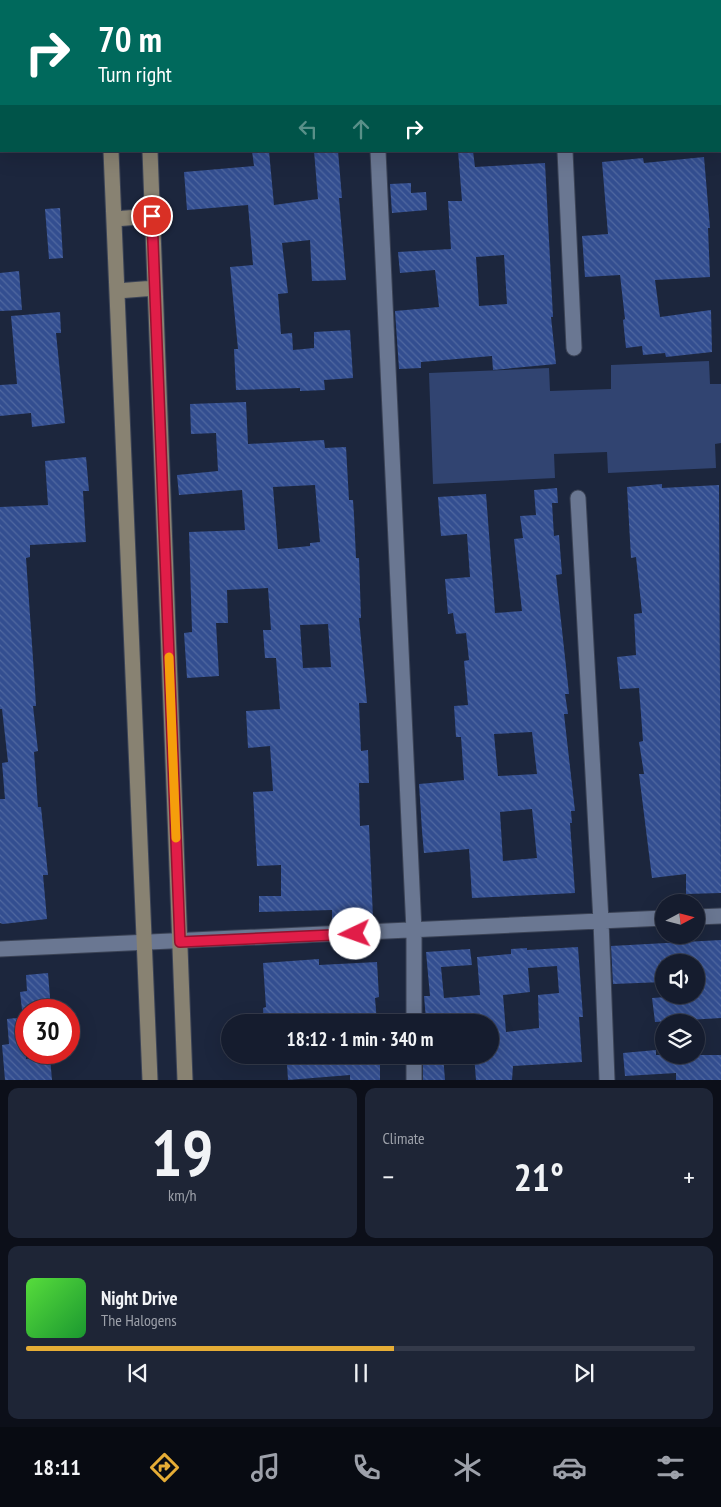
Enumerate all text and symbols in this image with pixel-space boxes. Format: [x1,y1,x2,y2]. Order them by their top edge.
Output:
text: 70 m [98,16,162,62]
icon: right [15,20,80,85]
text: Turn right [98,60,172,88]
icon: left [294,115,322,143]
icon: ahead [347,115,375,143]
icon: right [400,115,428,143]
pin [131,195,173,237]
icon: arrive [138,202,166,230]
north arrow [655,894,705,944]
map controls [655,894,705,1064]
position arrow [328,907,380,959]
button: sound [655,954,705,1004]
speed limit sign: 30 [15,999,80,1064]
button: layers [655,1014,705,1064]
text: 18:12 · 1 min · 340 m [287,1027,433,1051]
text: 19 [151,1110,213,1194]
text: Climate [383,1128,425,1148]
text: 21° [514,1152,564,1201]
text: − [383,1158,394,1195]
text: + [683,1158,695,1195]
text: km/h [168,1185,196,1205]
text: Night Drive [101,1286,178,1310]
text: The Halogens [101,1310,177,1330]
icon: previous [124,1359,152,1387]
icon: pause [347,1359,375,1387]
icon: next [570,1359,598,1387]
icon: directions [147,1450,182,1485]
icon: music [248,1450,283,1485]
icon: phone [349,1450,384,1485]
icon: climate [450,1450,485,1485]
icon: car [552,1450,587,1485]
icon: filters [653,1450,688,1485]
text: 18:11 [33,1453,81,1481]

